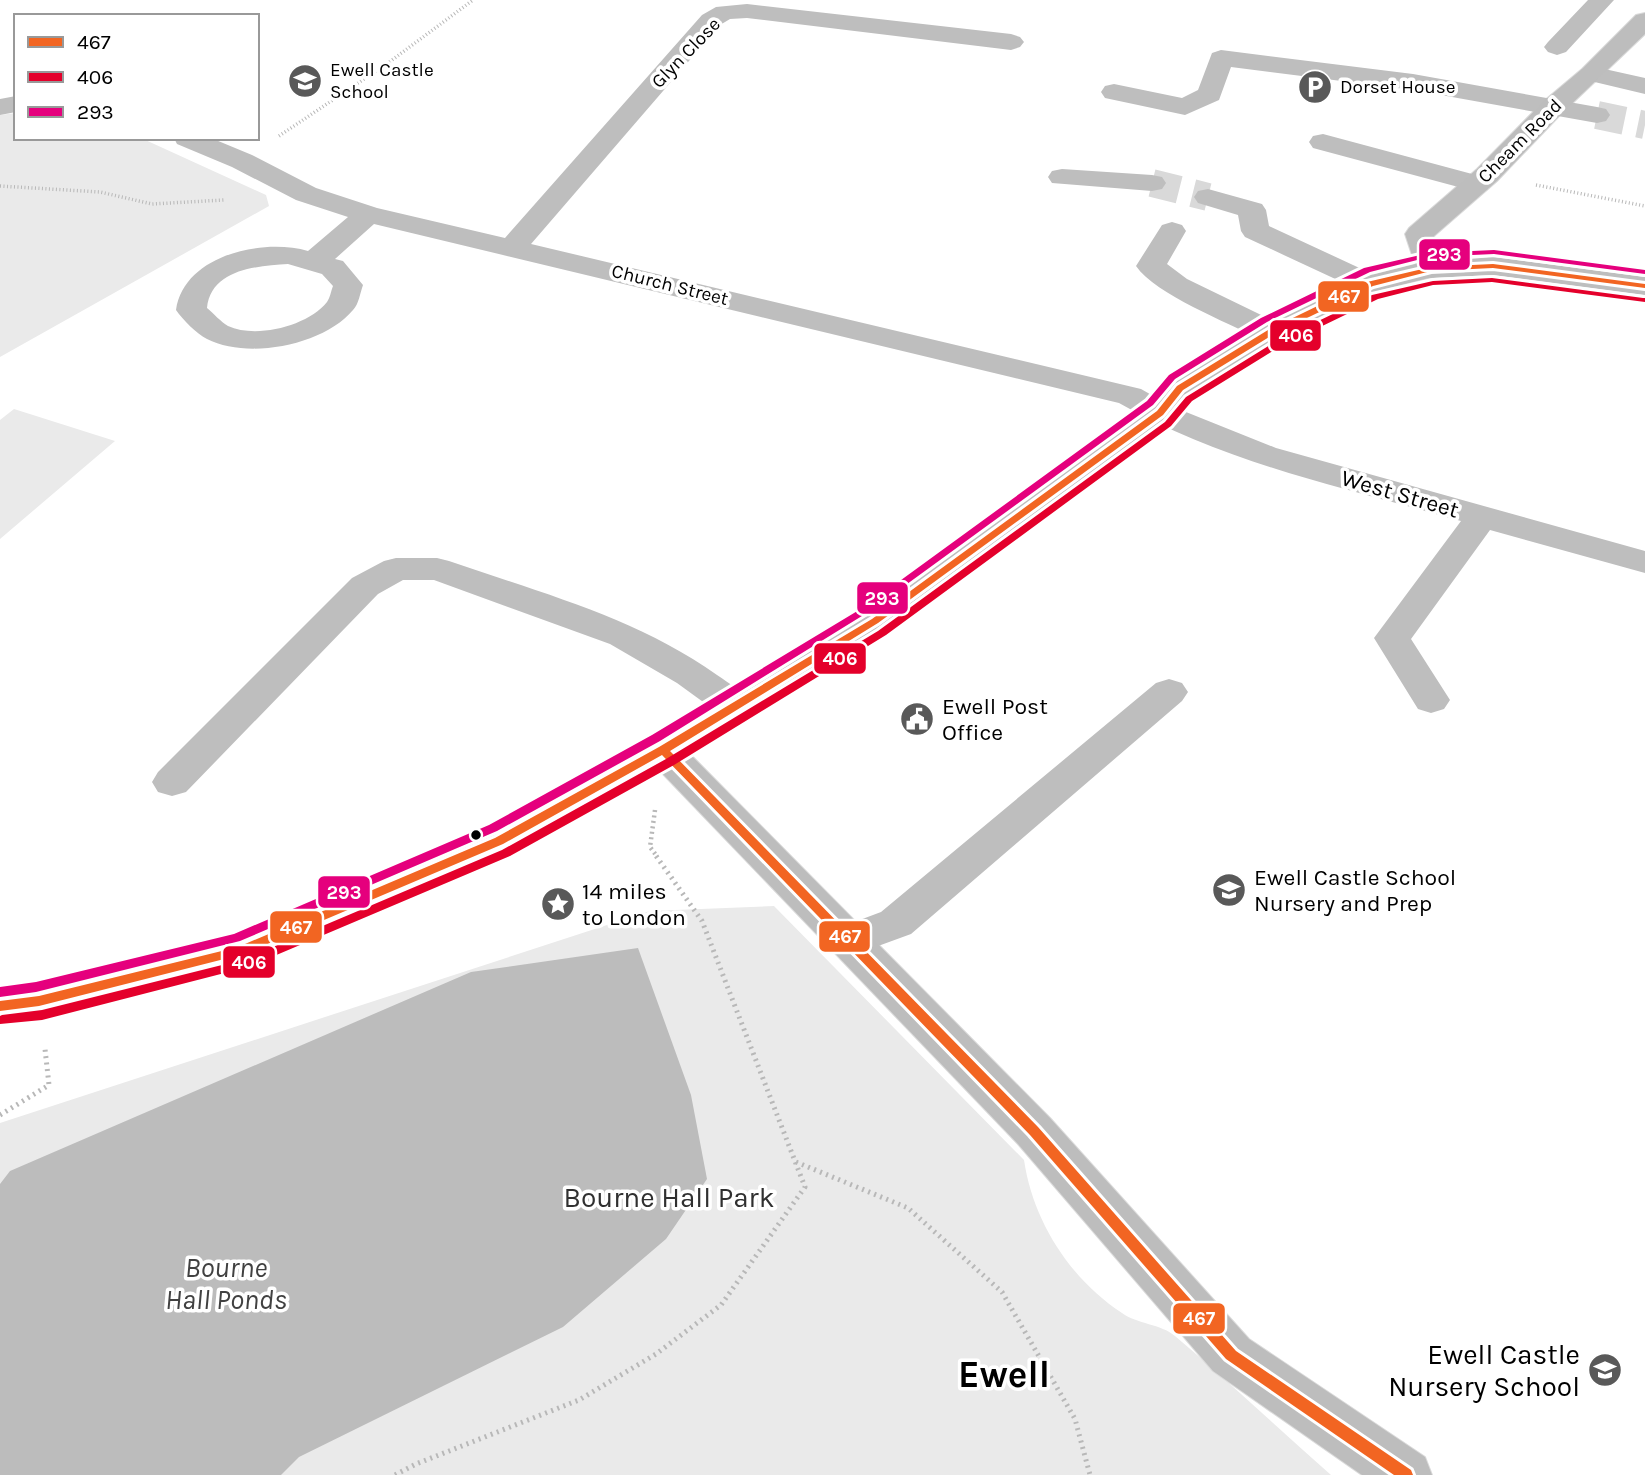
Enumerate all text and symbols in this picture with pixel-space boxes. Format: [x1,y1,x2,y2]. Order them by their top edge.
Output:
street label: Glyn Close [647,13,725,93]
legend [14,14,259,140]
text: 467 [77,30,111,54]
place label: Ewell Castle School [330,59,434,103]
school or university icon: Ewell Castle School [286,62,324,100]
text: 406 [77,65,113,89]
parking icon: Dorset House [1296,68,1334,106]
place label: Dorset House [1340,76,1456,98]
street label: Cheam Road [1474,95,1566,187]
text: 293 [77,100,114,124]
line badge: 293 [1418,238,1471,271]
text: 293 [1427,244,1461,266]
street label: Church Street [609,260,731,310]
line badge: 467 [1317,280,1370,313]
text: 467 [1328,286,1361,308]
line badge: 406 [1269,319,1322,352]
text: 406 [1279,325,1313,347]
street label: West Street [1338,464,1462,524]
line badge: 293 [856,581,909,615]
text: 293 [865,588,899,610]
line badge: 406 [813,642,867,675]
text: 406 [823,648,857,670]
place label: Ewell Post Office [942,693,1048,746]
public building icon: Ewell Post Office [898,700,936,738]
unlabelled marker [469,828,483,842]
place label: Ewell Castle School Nursery and Prep [1254,864,1456,917]
school or university icon: Ewell Castle School Nursery and Prep [1210,871,1248,909]
line badge: 293 [317,875,371,909]
place label: 14 miles to London [582,878,686,931]
text: 293 [327,882,361,904]
place icon: 14 miles to London [539,885,577,923]
line badge: 467 [269,910,323,944]
text: 467 [280,917,313,939]
line badge: 467 [818,920,871,953]
text: 467 [829,926,862,948]
line badge: 406 [222,945,276,979]
text: 406 [232,952,266,974]
park label: Bourne Hall Park [564,1181,774,1214]
water label: Bourne Hall Ponds [165,1251,287,1316]
line badge: 467 [1172,1302,1226,1335]
text: 467 [1183,1308,1216,1330]
place label: Ewell Castle Nursery School [1388,1338,1580,1403]
school or university icon: Ewell Castle Nursery School [1586,1351,1624,1389]
district label: Ewell [958,1353,1050,1396]

